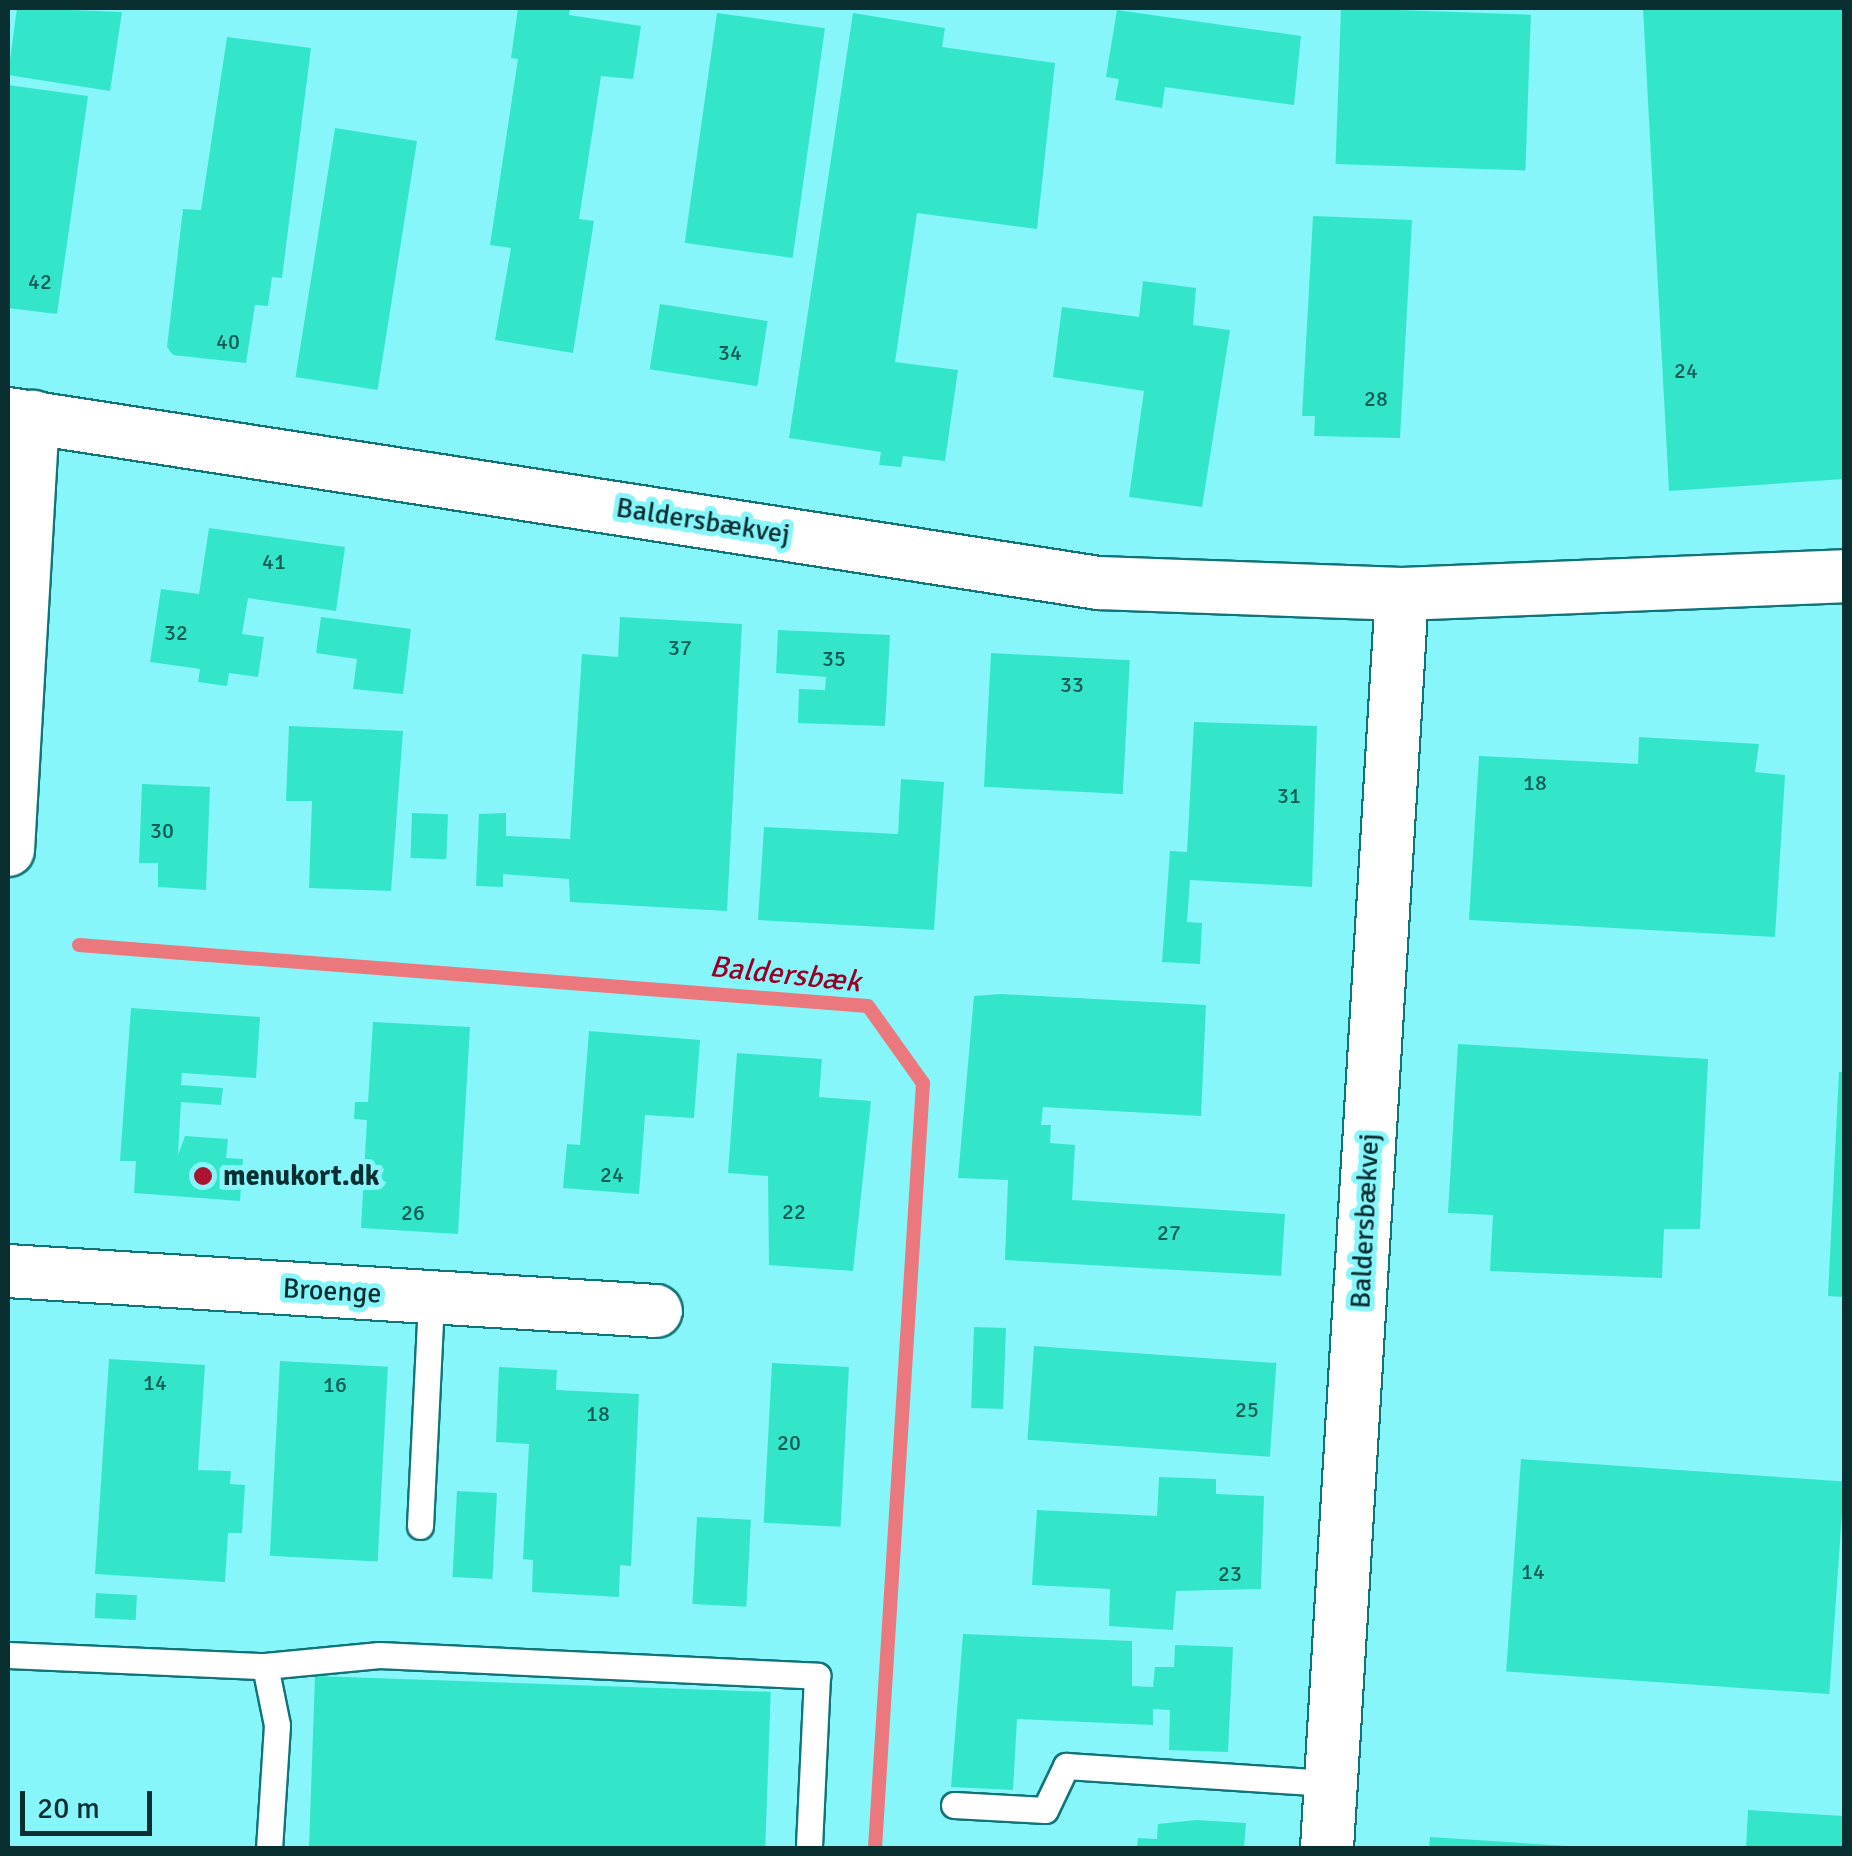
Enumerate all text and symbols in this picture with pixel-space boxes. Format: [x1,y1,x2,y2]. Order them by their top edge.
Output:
house number: 42 [28,269,52,295]
house number: 40 [216,329,240,355]
house number: 34 [718,340,742,366]
house number: 24 [1674,358,1698,384]
house number: 28 [1364,386,1388,412]
street label: Baldersbækvej [614,491,792,551]
house number: 41 [262,549,286,575]
house number: 32 [164,620,188,646]
house number: 37 [668,635,692,661]
house number: 35 [822,646,846,672]
house number: 33 [1060,672,1084,698]
house number: 18 [1523,770,1547,796]
house number: 31 [1277,783,1301,809]
house number: 30 [150,818,174,844]
water label: Baldersbæk [708,949,862,1001]
street label: Baldersbækvej [1344,1133,1386,1309]
place label: menukort.dk [223,1159,379,1193]
house number: 24 [600,1162,624,1188]
marker: menukort.dk [192,1165,214,1187]
house number: 22 [782,1199,806,1225]
house number: 26 [401,1200,425,1226]
house number: 27 [1157,1220,1181,1246]
street label: Broenge [282,1272,382,1310]
house number: 14 [143,1370,167,1396]
house number: 16 [323,1372,347,1398]
house number: 25 [1235,1397,1259,1423]
house number: 18 [586,1401,610,1427]
house number: 20 [777,1430,801,1456]
house number: 14 [1521,1559,1545,1585]
house number: 23 [1218,1561,1242,1587]
scale bar [25,1771,158,1833]
text: 20 m [37,1790,100,1827]

